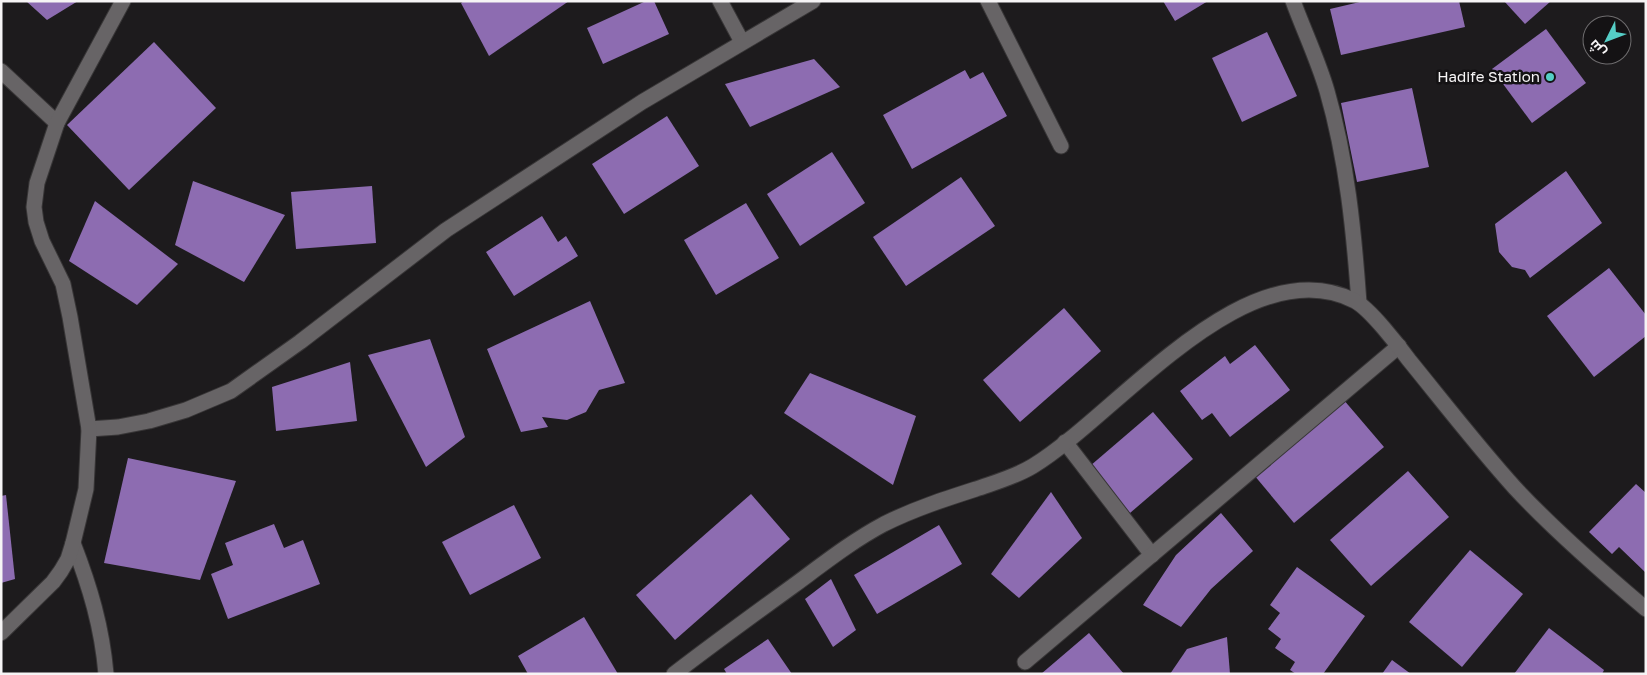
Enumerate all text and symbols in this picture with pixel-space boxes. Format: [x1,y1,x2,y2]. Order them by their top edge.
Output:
north arrow [1582,15,1632,65]
text: ش [1585,36,1610,61]
place label: Hadife Station [1437,67,1540,85]
marker: Hadife Station [1544,71,1556,83]

